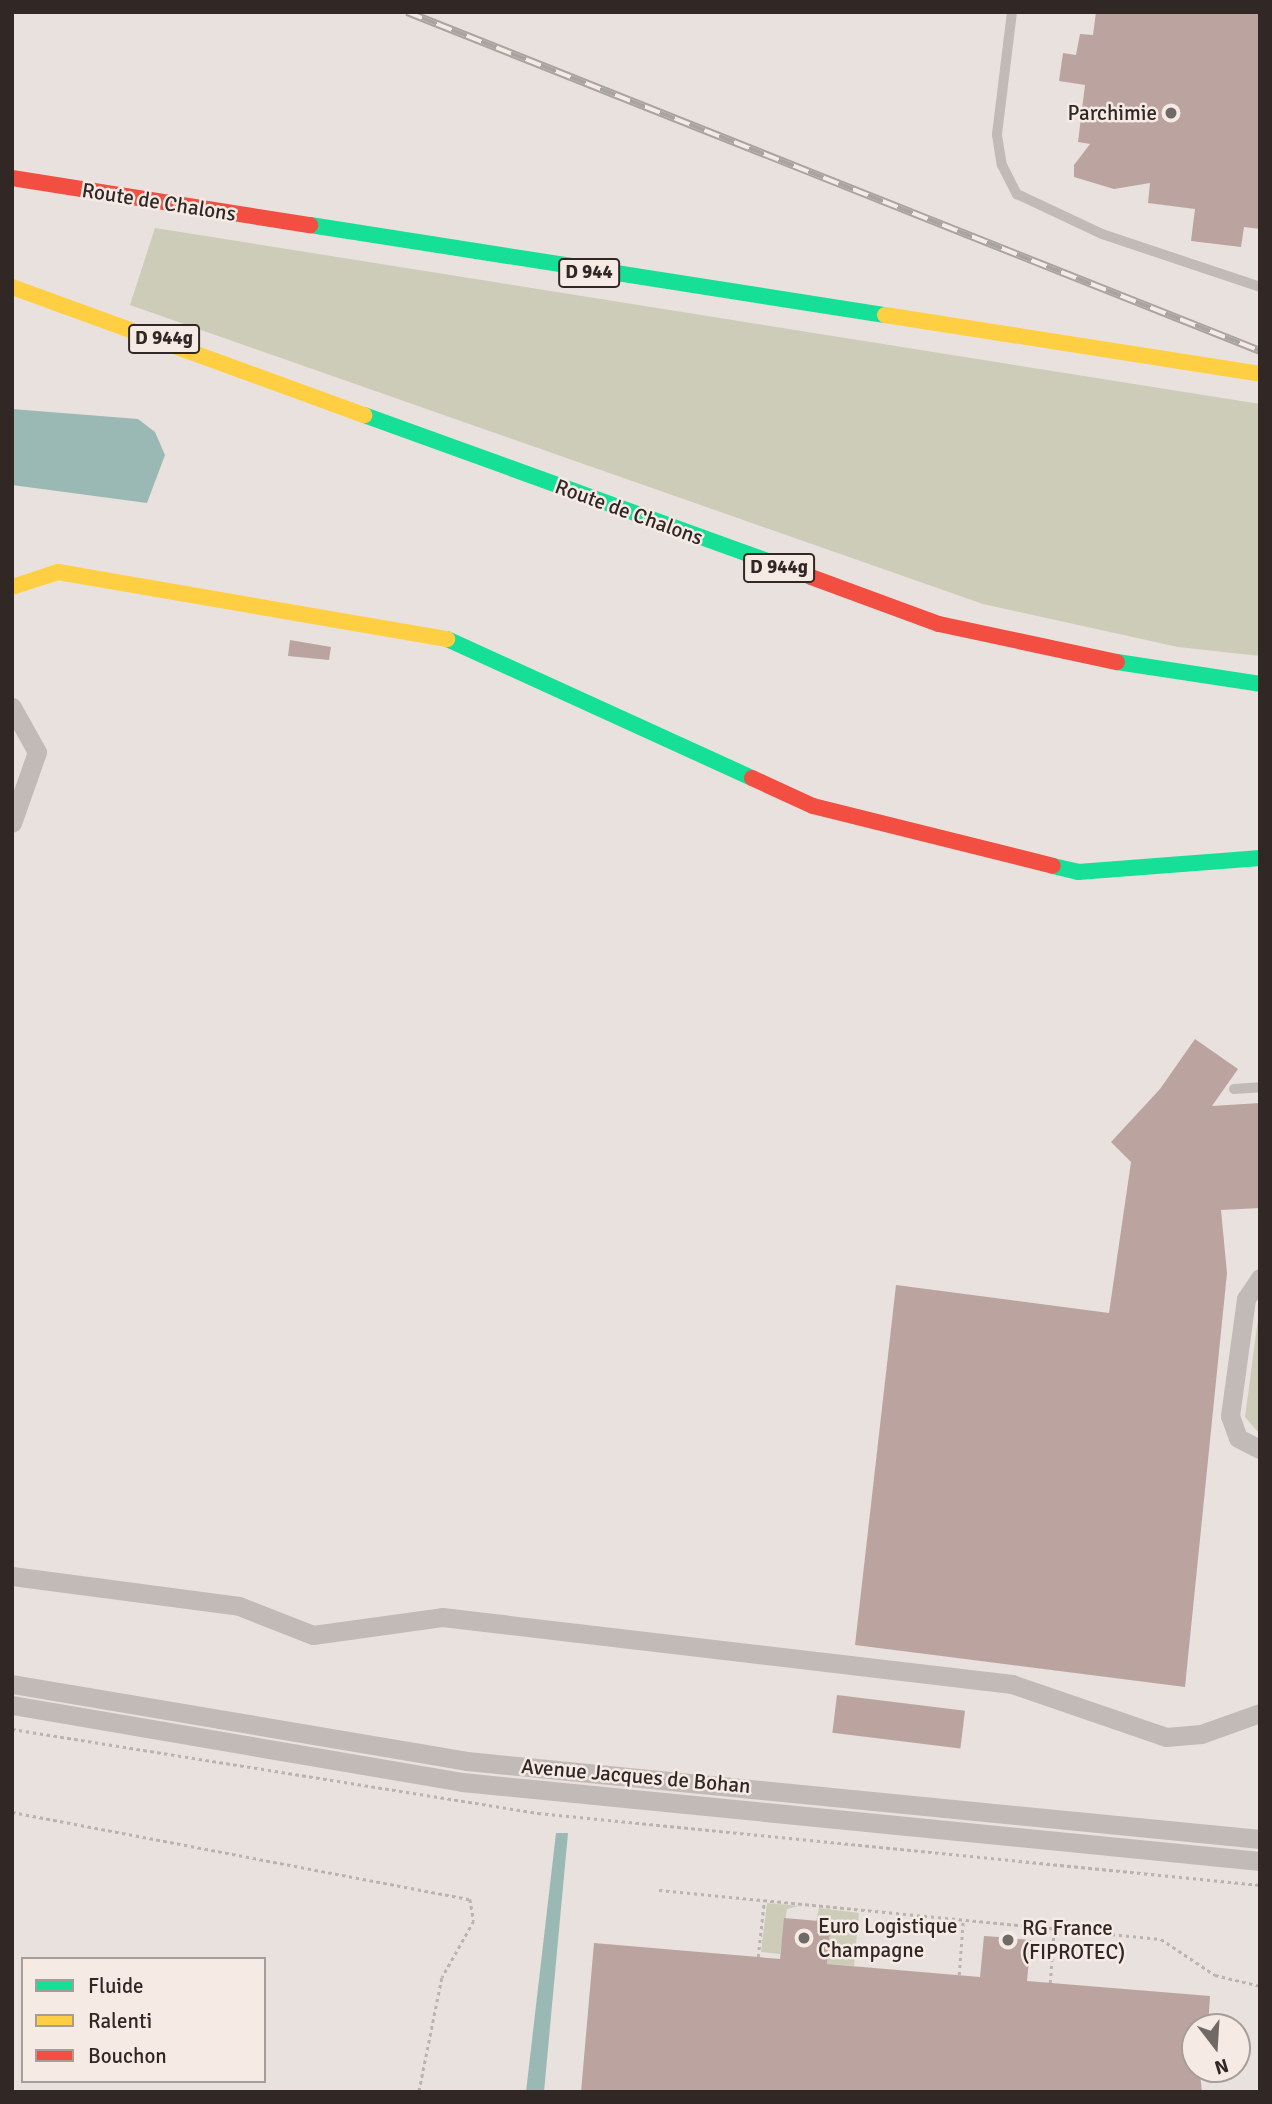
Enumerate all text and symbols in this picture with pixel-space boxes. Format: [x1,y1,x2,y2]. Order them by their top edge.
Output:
place label: Parchimie [1068,100,1157,126]
marker: Parchimie [1163,105,1179,121]
street label: Route de Chalons [80,177,238,227]
road number: D 944 [558,258,620,288]
road number: D 944g [127,324,201,354]
street label: Route de Chalons [552,474,706,550]
road number: D 944g [742,552,816,583]
street label: Avenue Jacques de Bohan [520,1753,752,1799]
place label: Euro Logistique Champagne [818,1913,957,1963]
place label: RG France (FIPROTEC) [1022,1915,1125,1965]
marker: Euro Logistique Champagne [796,1930,812,1946]
marker: RG France (FIPROTEC) [1000,1932,1016,1948]
legend [21,1957,266,2083]
text: Fluide [88,1973,144,1999]
text: Ralenti [88,2008,152,2034]
north arrow [1181,2013,1251,2083]
text: Bouchon [88,2043,167,2069]
text: N [1212,2053,1231,2080]

